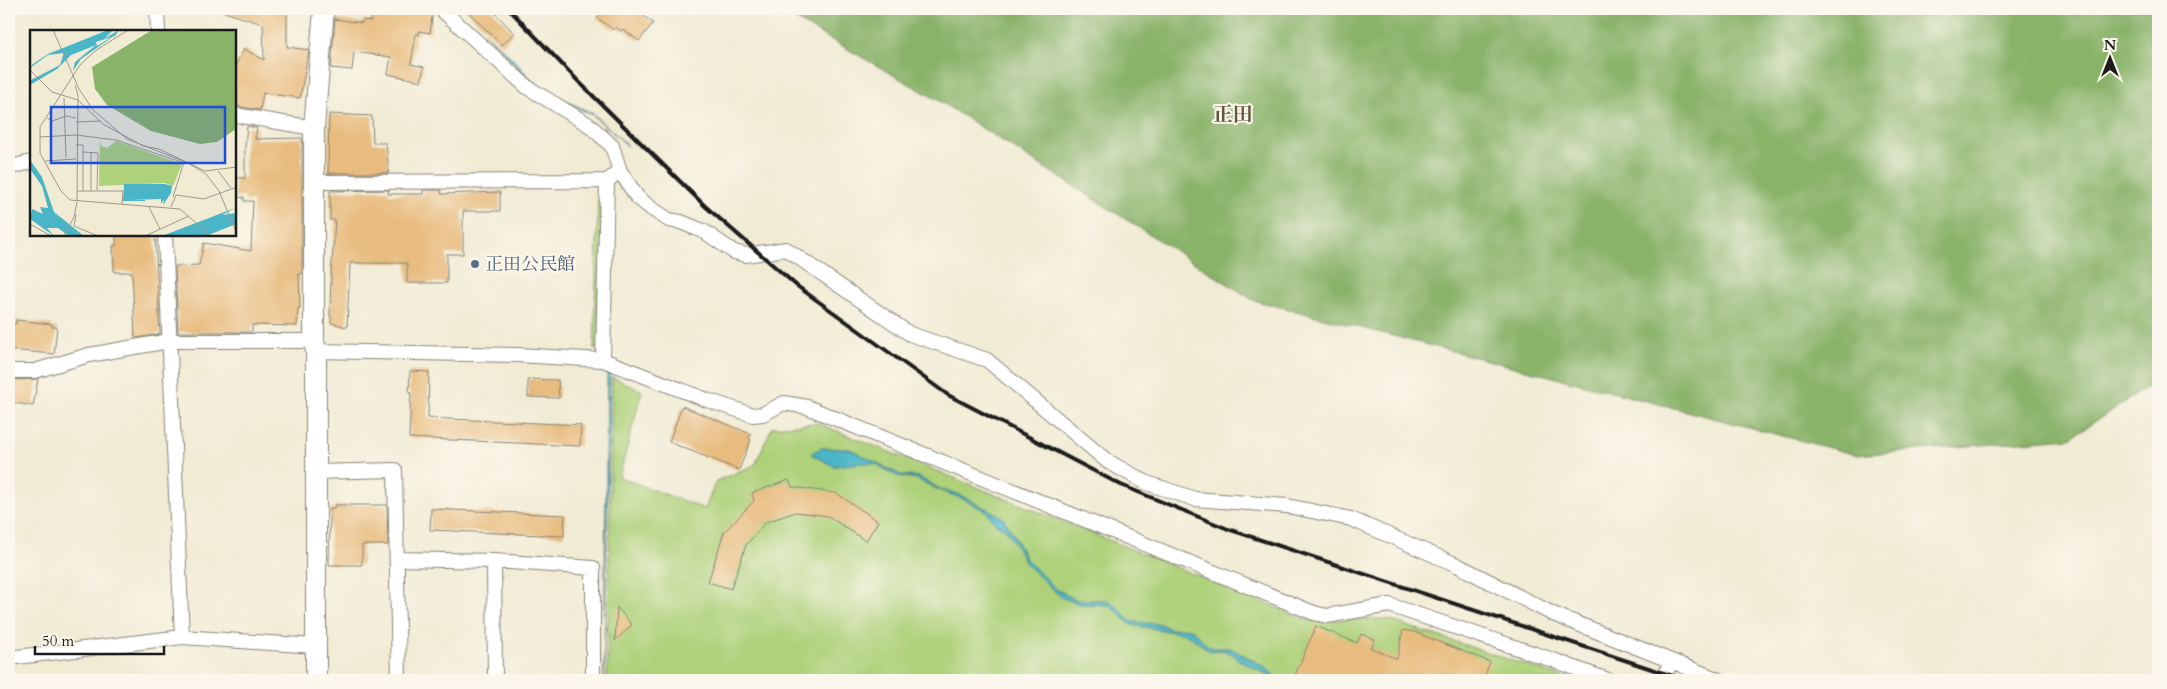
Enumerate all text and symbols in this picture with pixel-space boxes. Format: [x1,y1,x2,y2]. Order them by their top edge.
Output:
inset map [30,30,236,236]
north arrow [2084,32,2134,82]
text: N [2104,36,2116,55]
district label: 正田 [1213,101,1253,128]
place label: 正田公民館 [485,252,575,277]
marker: 正田公民館 [469,258,481,270]
scale bar [35,624,164,656]
text: 50 m [42,631,74,651]

